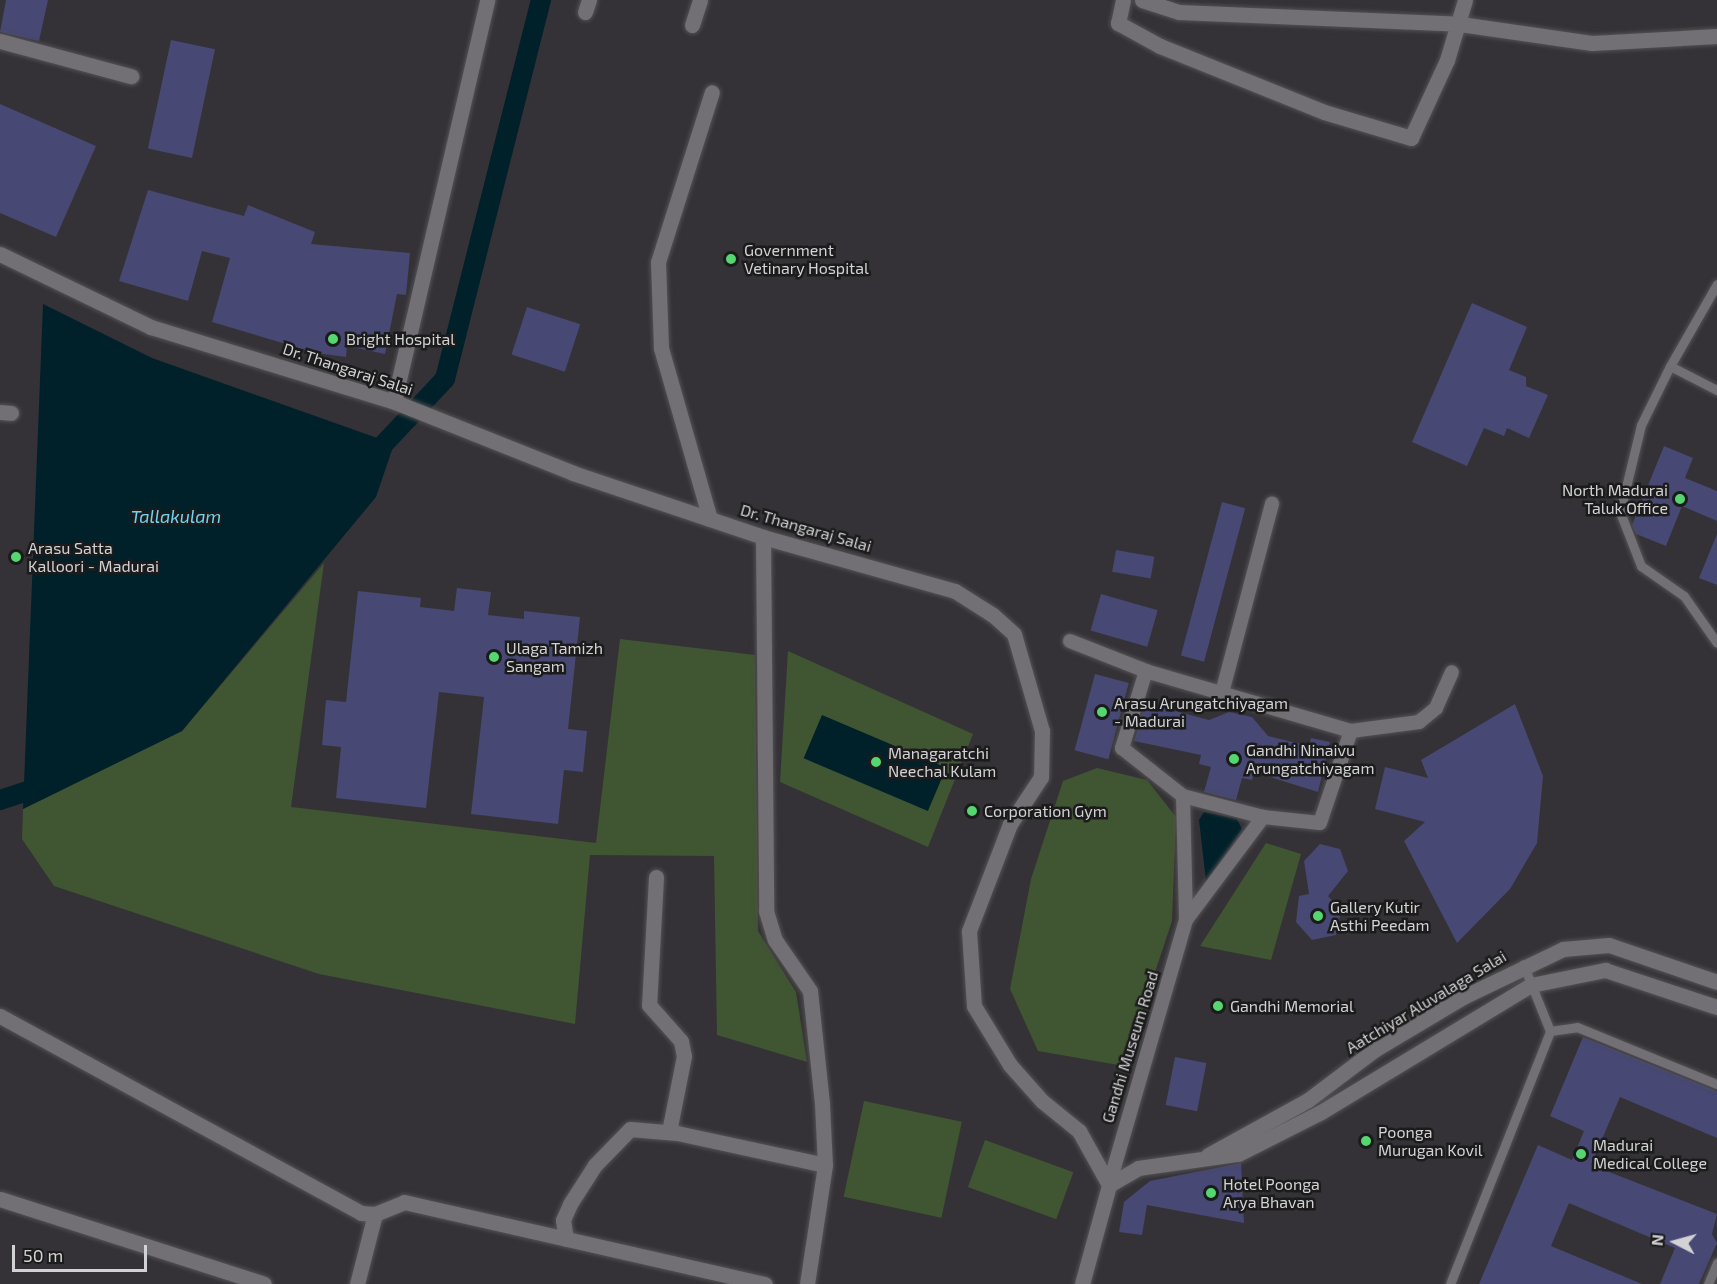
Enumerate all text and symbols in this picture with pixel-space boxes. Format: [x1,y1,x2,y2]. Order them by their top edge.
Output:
place label: Government Vetinary Hospital [744,240,869,278]
marker: Government Vetinary Hospital [722,250,740,268]
place label: Bright Hospital [346,329,455,349]
marker: Bright Hospital [324,330,342,348]
street label: Dr. Thangaraj Salai [280,339,416,399]
place label: North Madurai Taluk Office [1562,480,1668,518]
marker: North Madurai Taluk Office [1673,492,1687,506]
street label: Dr. Thangaraj Salai [738,500,874,556]
water label: Tallakulam [131,505,221,527]
place label: Arasu Satta Kalloori - Madurai [28,538,159,576]
marker: Arasu Satta Kalloori - Madurai [9,550,23,564]
place label: Ulaga Tamizh Sangam [506,638,603,676]
marker: Ulaga Tamizh Sangam [487,650,501,664]
place label: Arasu Arungatchiyagam - Madurai [1114,693,1288,731]
marker: Arasu Arungatchiyagam - Madurai [1095,705,1109,719]
place label: Gandhi Ninaivu Arungatchiyagam [1246,740,1374,778]
place label: Managaratchi Neechal Kulam [888,743,997,781]
marker: Gandhi Ninaivu Arungatchiyagam [1227,752,1241,766]
marker: Managaratchi Neechal Kulam [869,755,883,769]
place label: Corporation Gym [984,801,1107,821]
marker: Corporation Gym [965,804,979,818]
place label: Gallery Kutir Asthi Peedam [1330,897,1430,935]
marker: Gallery Kutir Asthi Peedam [1311,909,1325,923]
street label: Aatchiyar Aluvalaga Salai [1342,946,1510,1058]
street label: Gandhi Museum Road [1098,969,1162,1125]
place label: Gandhi Memorial [1230,996,1354,1016]
marker: Gandhi Memorial [1211,999,1225,1013]
place label: Poonga Murugan Kovil [1378,1122,1483,1160]
marker: Poonga Murugan Kovil [1359,1134,1373,1148]
place label: Madurai Medical College [1593,1135,1707,1173]
marker: Madurai Medical College [1574,1147,1588,1161]
place label: Hotel Poonga Arya Bhavan [1223,1174,1320,1212]
marker: Hotel Poonga Arya Bhavan [1204,1186,1218,1200]
north arrow [1645,1212,1705,1272]
scale bar [15,1233,150,1271]
text: N [1647,1233,1667,1247]
text: 50 m [23,1244,63,1266]

